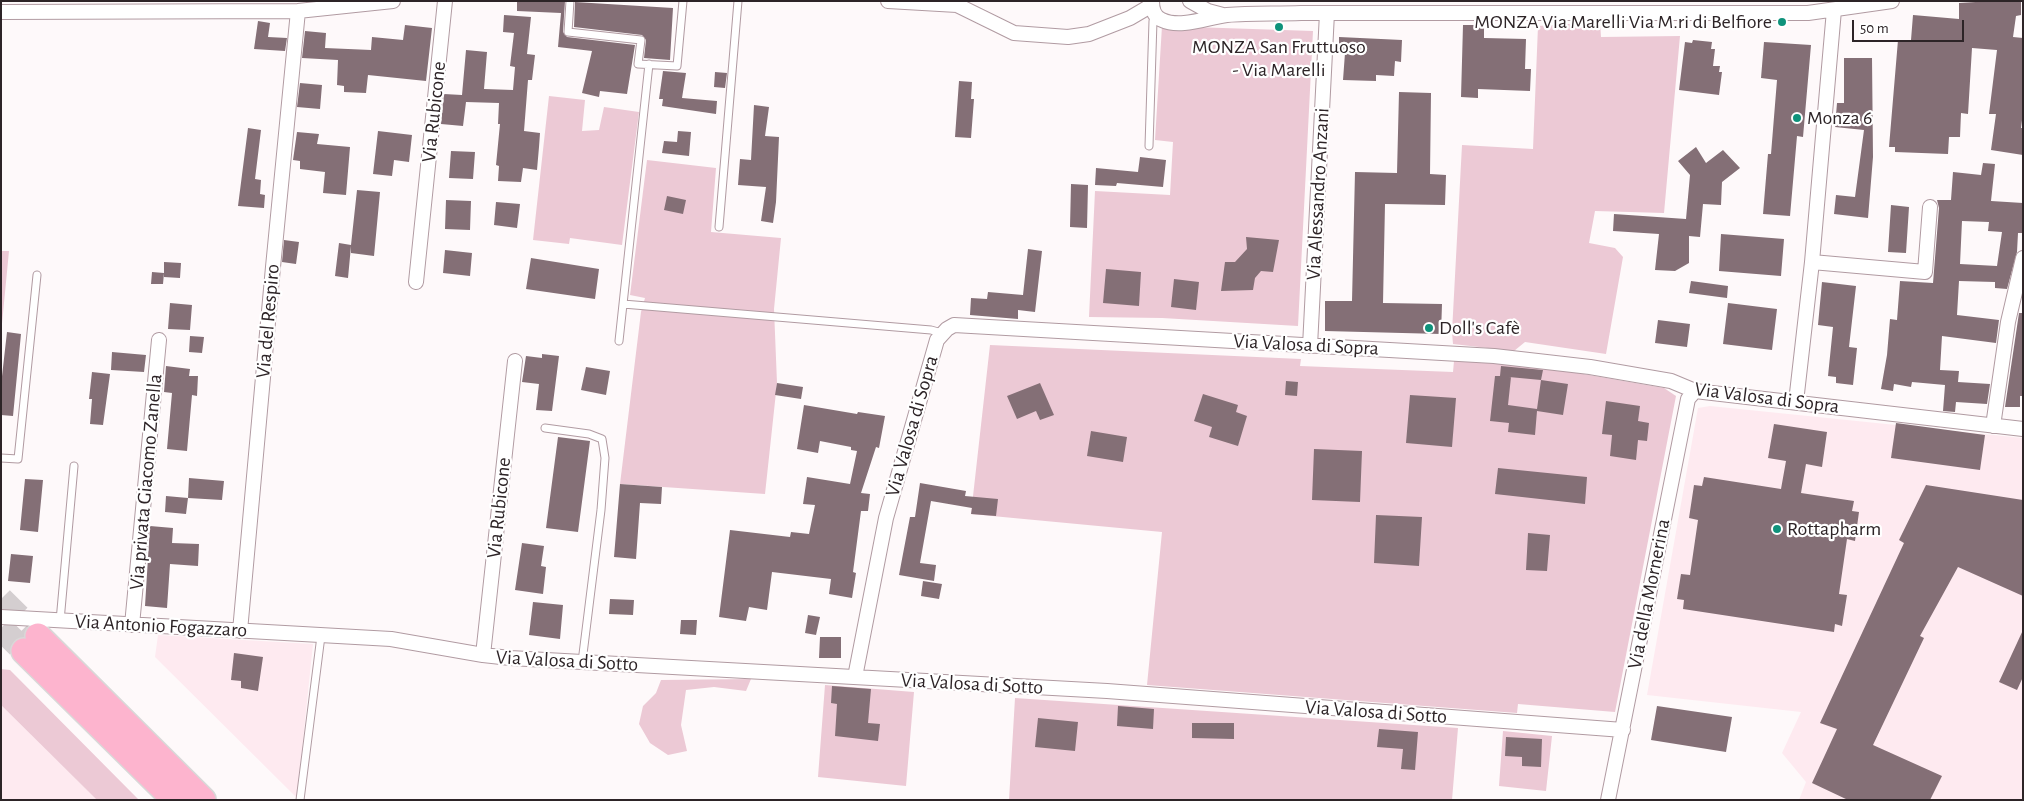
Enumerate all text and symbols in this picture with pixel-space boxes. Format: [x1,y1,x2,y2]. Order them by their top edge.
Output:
place label: MONZA Via Marelli Via M.ri di Belfiore [1474,10,1772,34]
scale bar [1854,10,1966,42]
marker: MONZA Via Marelli Via M.ri di Belfiore [1776,16,1788,28]
marker: MONZA San Fruttuoso - Via Marelli [1273,21,1285,33]
text: 50 m [1860,21,1889,36]
place label: MONZA San Fruttuoso - Via Marelli [1192,35,1366,82]
street label: Via Rubicone [417,60,451,164]
place label: Monza 6 [1807,106,1872,130]
street label: Via Alessandro Anzani [1302,107,1334,281]
marker: Monza 6 [1791,112,1803,124]
street label: Via del Respiro [251,263,285,379]
place label: Doll's Cafè [1439,316,1520,340]
marker: Doll's Cafè [1423,322,1435,334]
street label: Via Valosa di Sopra [1233,329,1379,361]
street label: Via Valosa di Sopra [880,353,944,499]
street label: Via privata Giacomo Zanella [125,373,167,591]
street label: Via Valosa di Sopra [1693,377,1841,419]
street label: Via Rubicone [482,456,516,560]
street label: Via della Mornerina [1623,517,1675,671]
place label: Rottapharm [1787,517,1881,541]
marker: Rottapharm [1771,523,1783,535]
street label: Via Antonio Fogazzaro [74,609,248,643]
street label: Via Valosa di Sotto [495,645,639,677]
street label: Via Valosa di Sotto [900,668,1044,700]
street label: Via Valosa di Sotto [1304,695,1448,729]

